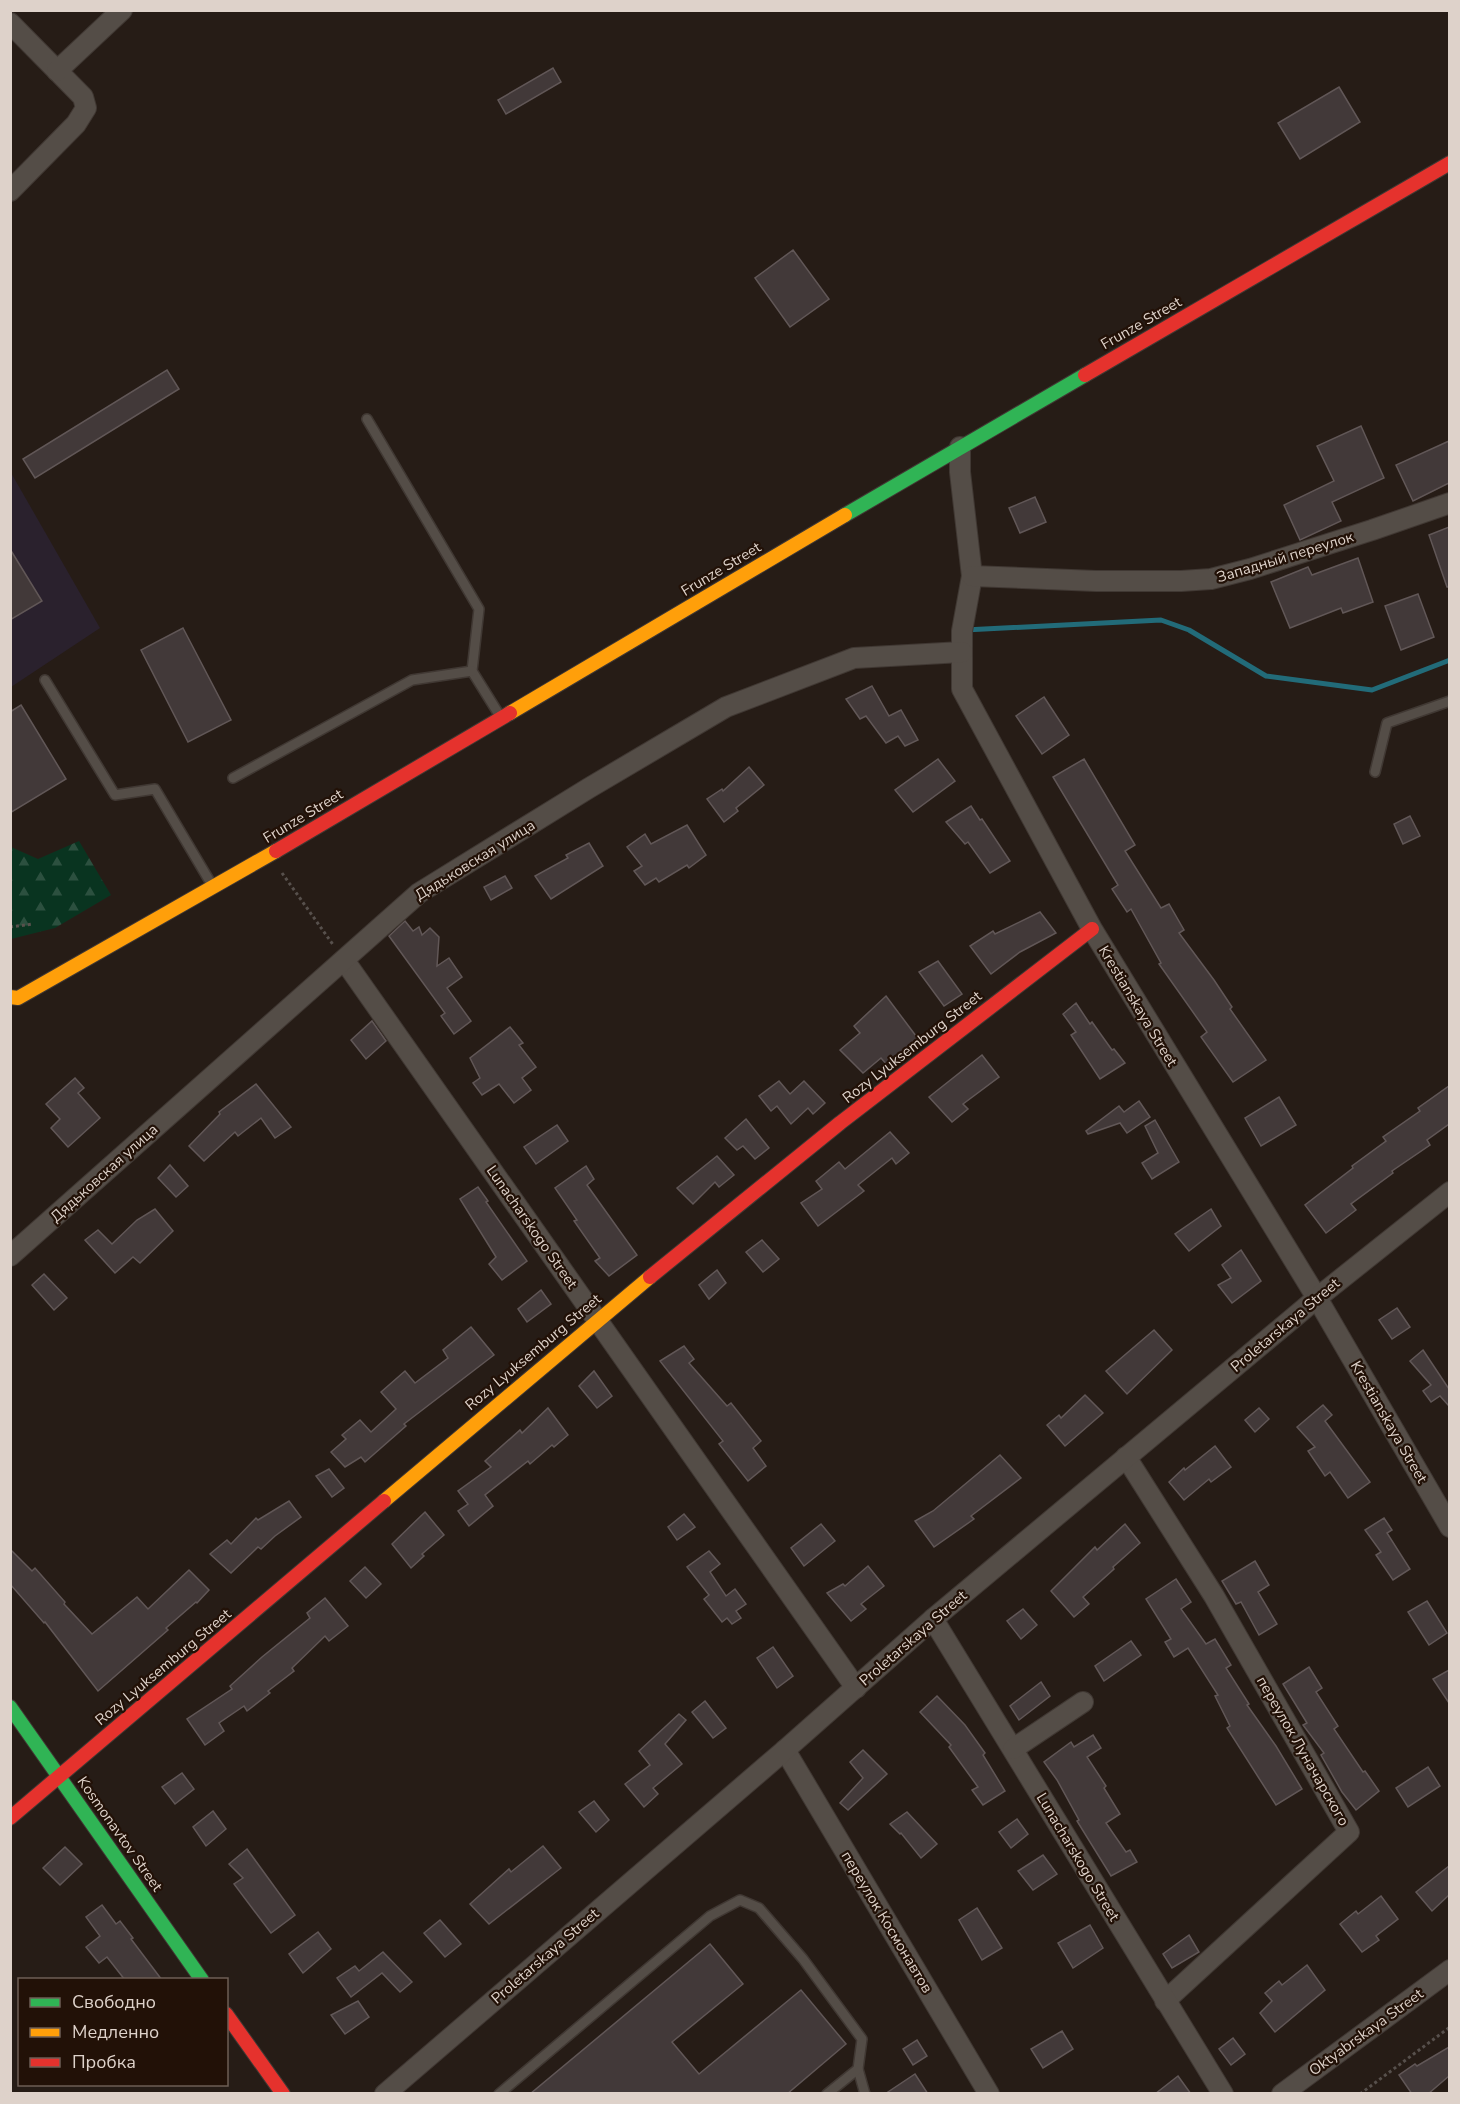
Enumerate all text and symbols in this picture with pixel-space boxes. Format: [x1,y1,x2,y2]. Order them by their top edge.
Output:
street label: Frunze Street [1097,291,1186,354]
street label: Западный переулок [1214,527,1356,587]
street label: Frunze Street [677,537,765,601]
street label: Frunze Street [259,784,347,848]
street label: Дядьковская улица [411,815,539,905]
street label: Krestianskaya Street [1094,942,1182,1071]
street label: Rozy Lyuksemburg Street [838,986,986,1108]
street label: Дядьковская улица [46,1119,162,1227]
street label: Lunacharskogo Street [482,1161,583,1293]
street label: Proletarskaya Street [1226,1273,1344,1377]
street label: Rozy Lyuksemburg Street [461,1289,606,1415]
street label: Krestianskaya Street [1346,1357,1432,1487]
street label: Proletarskaya Street [855,1585,972,1690]
street label: Rozy Lyuksemburg Street [91,1604,236,1730]
street label: переулок Луначарского [1252,1673,1354,1829]
street label: Kosmonavtov Street [73,1773,168,1896]
street label: Lunacharskogo Street [1032,1789,1125,1926]
street label: переулок Космонавтов [837,1847,937,1997]
street label: Proletarskaya Street [487,1903,604,2008]
legend [18,1978,228,2086]
street label: Oktyabrskaya Street [1305,1983,1428,2080]
text: Свободно [72,1990,156,2014]
text: Медленно [72,2020,159,2044]
text: Пробка [72,2050,136,2074]

